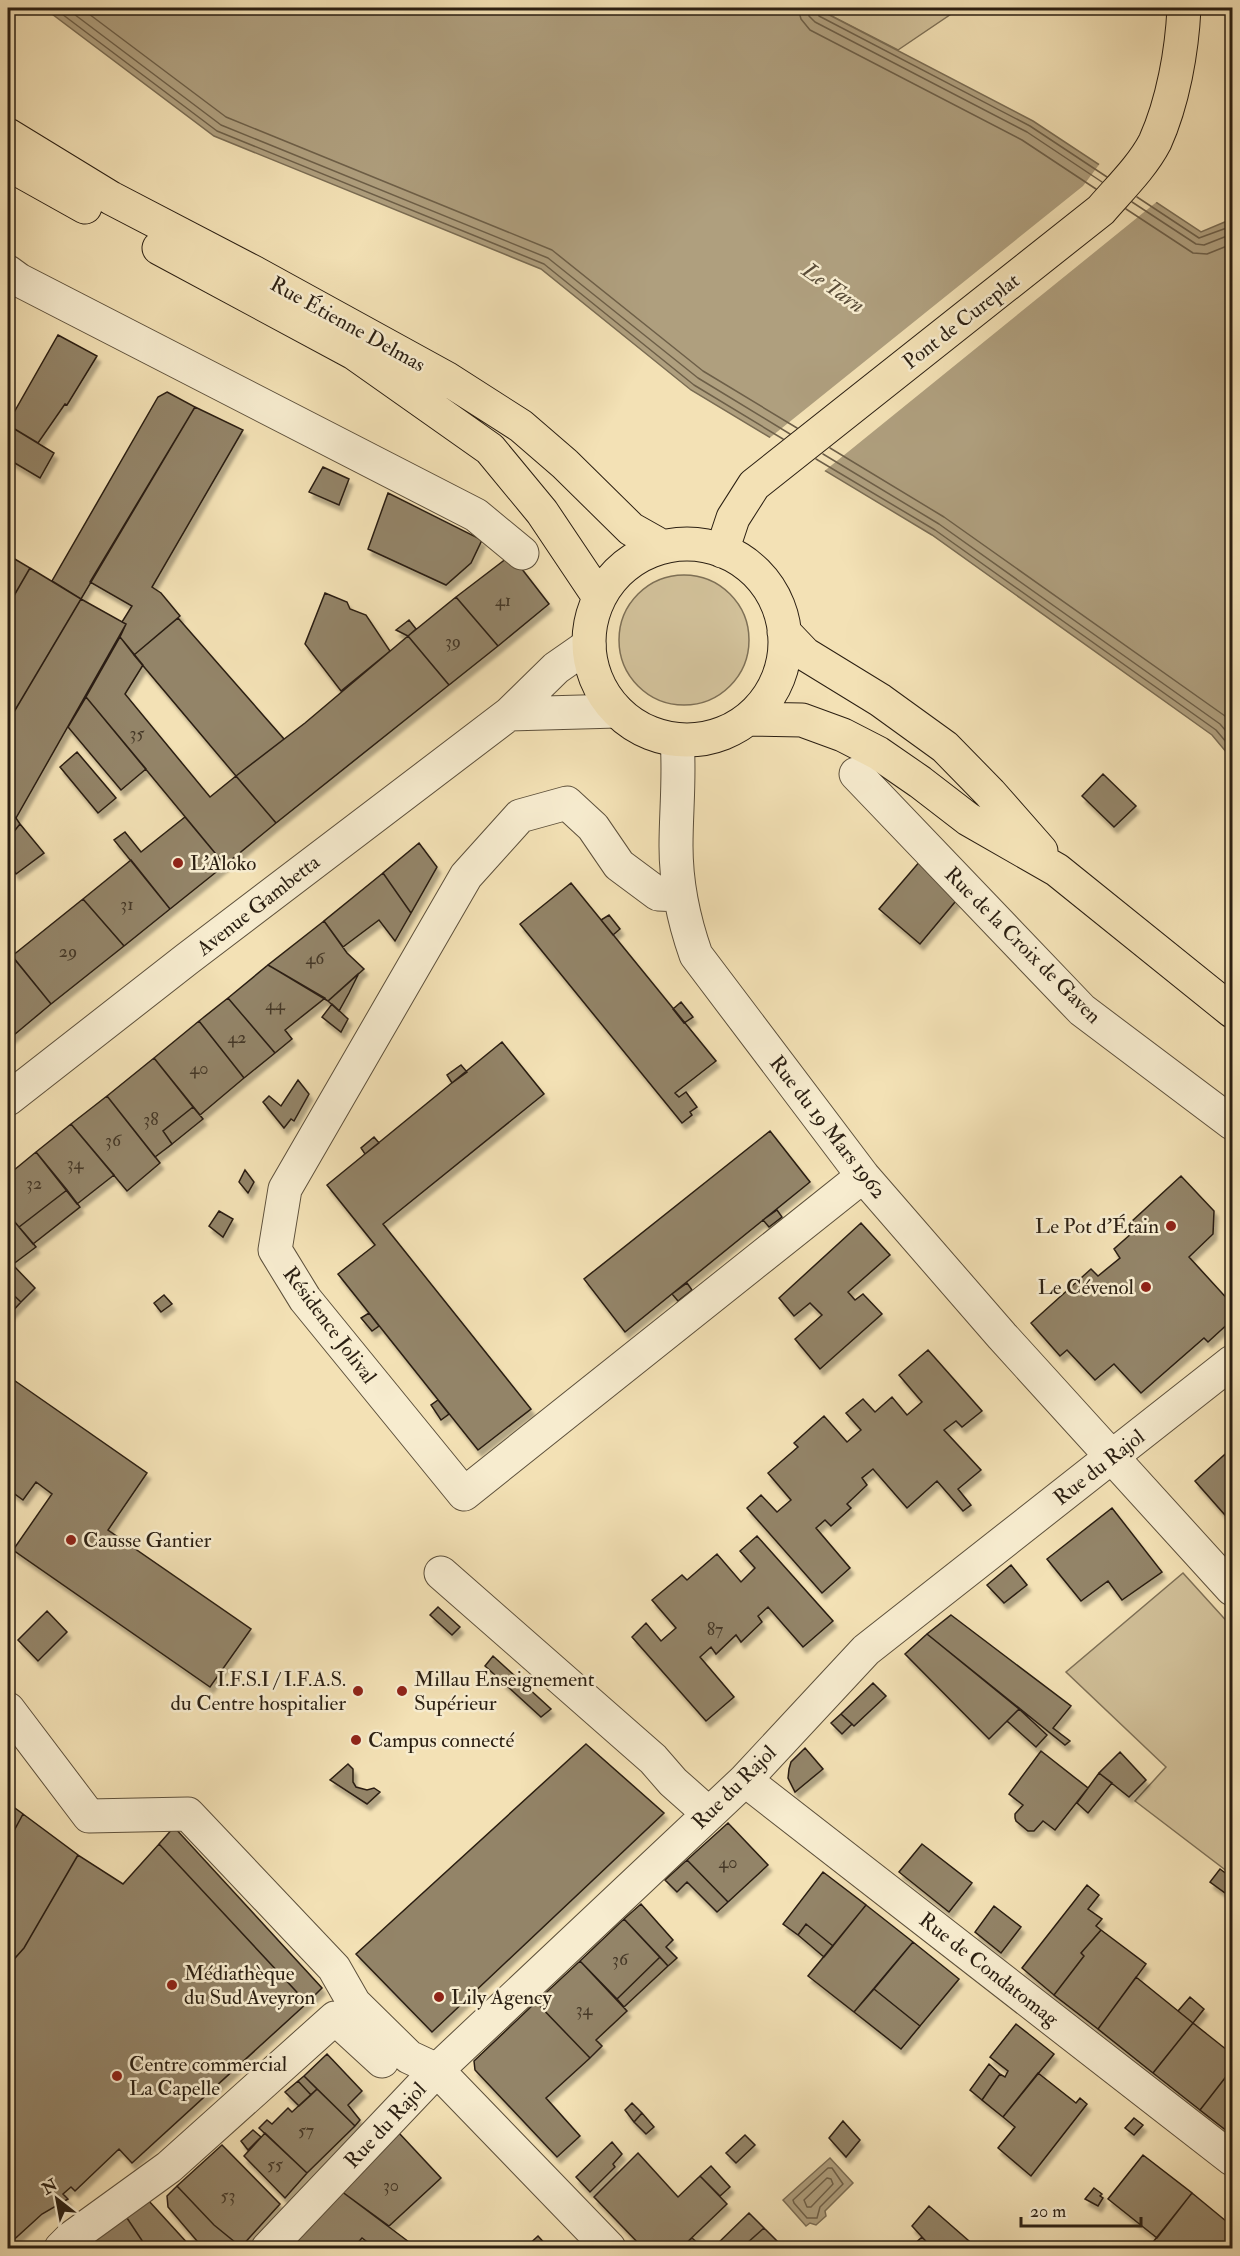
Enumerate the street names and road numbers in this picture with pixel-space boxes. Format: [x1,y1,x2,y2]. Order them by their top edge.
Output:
street label: Pont de Cureplat [897,267,1025,375]
street label: Rue Étienne Delmas [265,271,430,378]
street label: Avenue Gambetta [190,849,326,963]
street label: Rue de la Croix de Gaven [938,861,1107,1030]
street label: Rue du 19 Mars 1962 [763,1050,892,1204]
street label: Résidence Jolival [277,1261,383,1390]
street label: Rue du Rajol [1048,1423,1151,1511]
street label: Rue du Rajol [686,1739,783,1835]
street label: Rue de Condatomag [913,1906,1064,2033]
street label: Rue du Rajol [339,2076,433,2174]

